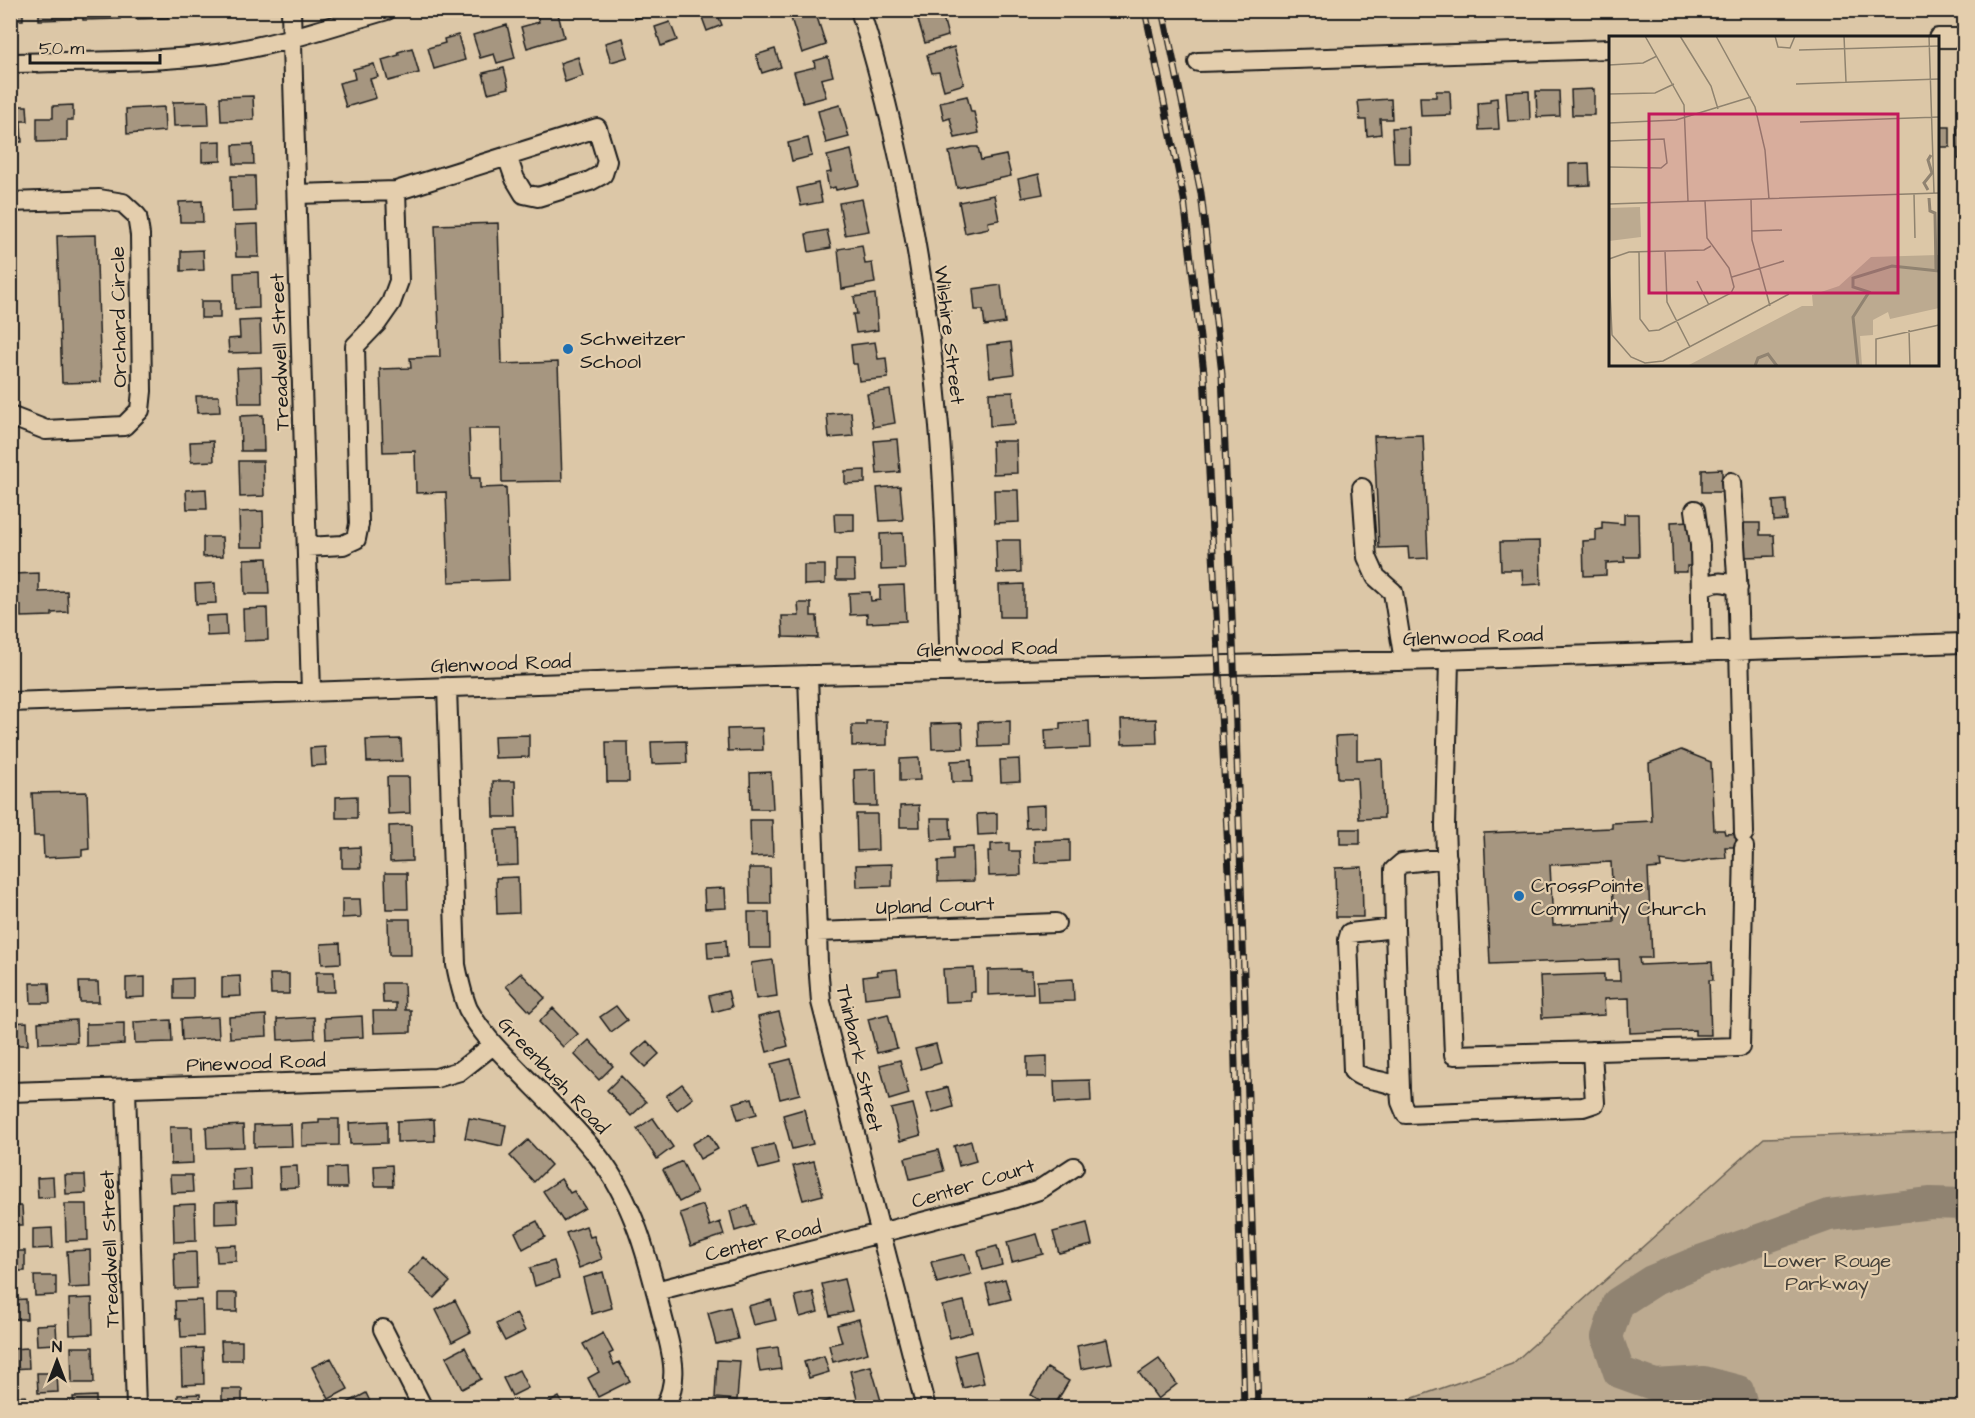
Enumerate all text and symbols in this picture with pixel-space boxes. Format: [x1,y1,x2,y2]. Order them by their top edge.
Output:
scale bar [30,27,160,65]
text: 50 m [39,36,84,61]
inset map [1609,36,1939,366]
street label: Orchard Circle [104,246,134,388]
street label: Wilshire Street [927,264,971,406]
street label: Treadwell Street [263,273,297,431]
place label: Schweitzer School [580,325,685,376]
marker: Schweitzer School [561,342,575,356]
street label: Glenwood Road [1402,621,1544,653]
street label: Glenwood Road [916,634,1058,664]
street label: Glenwood Road [430,648,572,680]
place label: CrossPointe Community Church [1531,872,1706,924]
marker: CrossPointe Community Church [1512,889,1526,903]
street label: Upland Court [875,890,995,922]
street label: Thinbark Street [829,982,890,1134]
street label: Greenbush Road [491,1011,615,1141]
street label: Pinewood Road [186,1047,326,1079]
street label: Center Court [908,1152,1038,1216]
street label: Treadwell Street [93,1170,127,1328]
street label: Center Road [702,1213,824,1269]
park label: Lower Rouge Parkway [1763,1247,1891,1299]
north arrow [27,1331,87,1391]
text: N [52,1336,62,1358]

